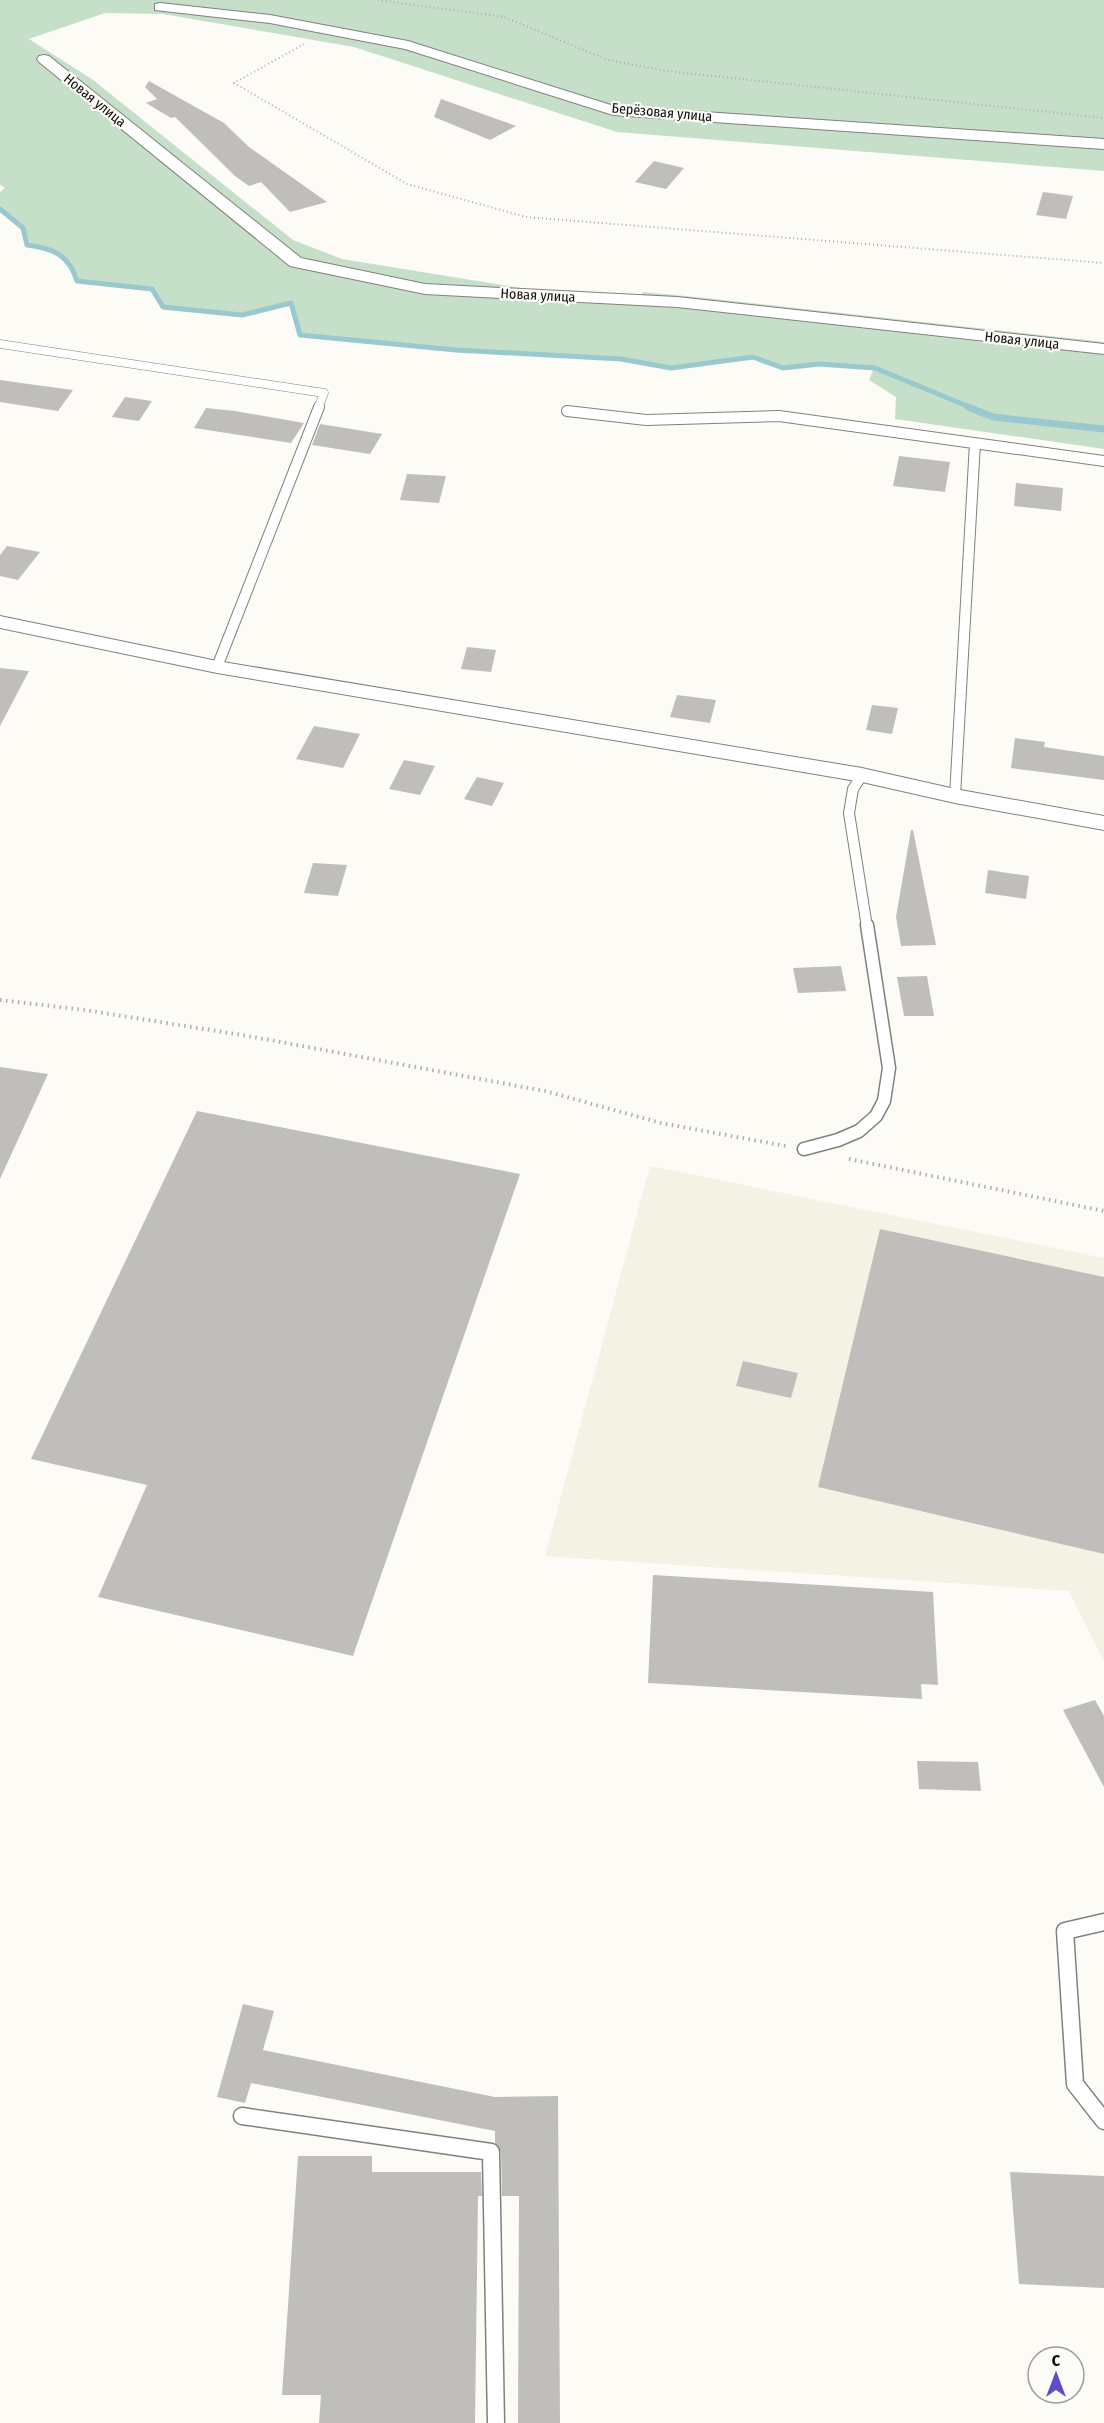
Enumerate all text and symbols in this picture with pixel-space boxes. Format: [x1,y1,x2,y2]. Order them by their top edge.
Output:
street label: Новая улица [60,70,129,131]
street label: Берёзовая улица [611,100,713,125]
street label: Новая улица [500,285,576,306]
street label: Новая улица [984,328,1060,353]
north arrow [1026,2345,1086,2405]
text: С [1052,2351,1061,2370]

